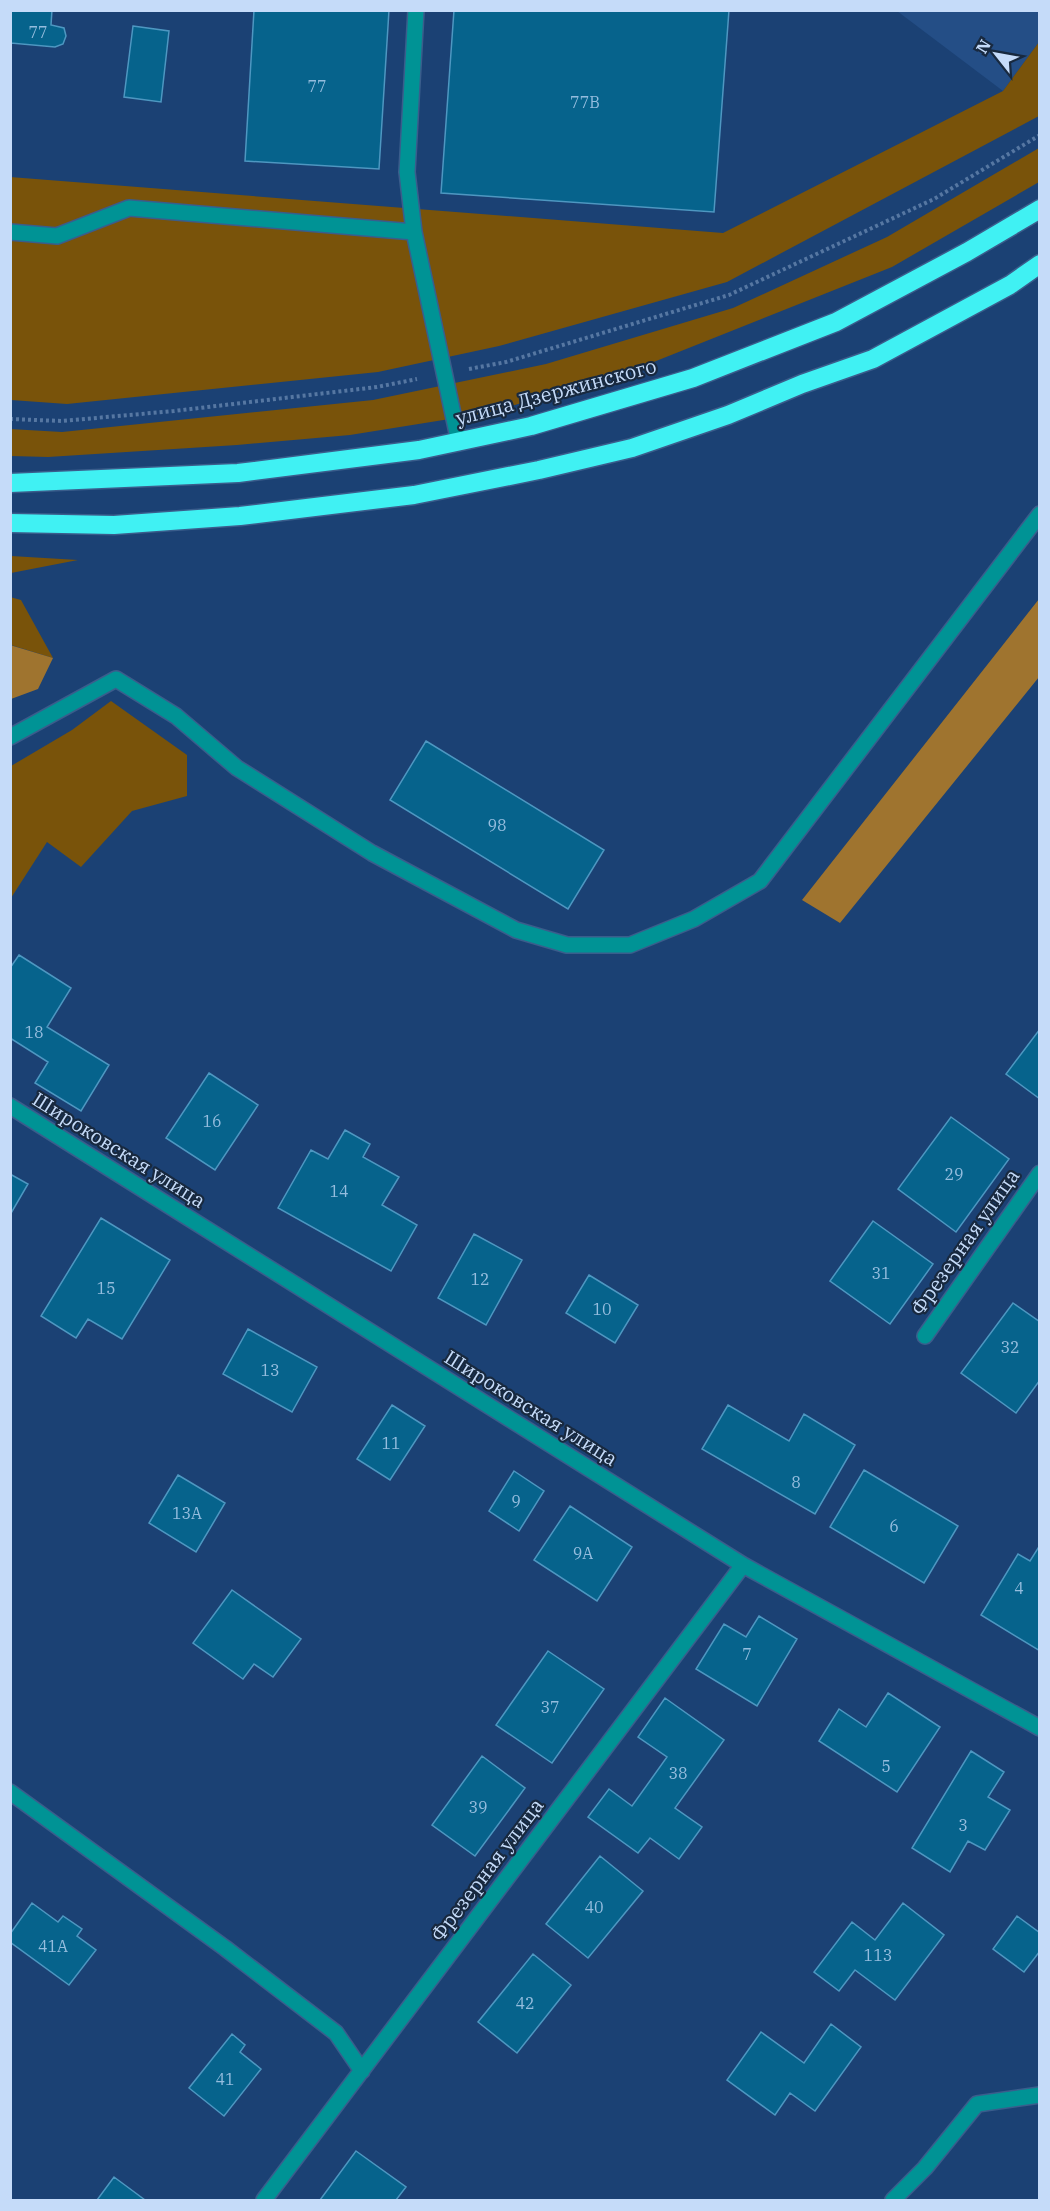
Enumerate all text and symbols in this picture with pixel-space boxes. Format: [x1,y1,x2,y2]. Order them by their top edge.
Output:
house number: 77 [28,22,48,42]
north arrow [966,24,1026,84]
text: N [971,36,995,57]
house number: 77 [307,76,327,96]
house number: 77В [570,92,600,112]
street label: улица Дзержинского [452,352,659,431]
house number: 98 [487,815,507,835]
house number: 18 [24,1022,44,1042]
street label: Широковская улица [28,1085,211,1214]
house number: 16 [202,1111,222,1131]
street label: Фрезерная улица [904,1163,1025,1320]
house number: 29 [944,1164,964,1184]
house number: 14 [329,1181,349,1201]
house number: 31 [871,1263,891,1283]
house number: 12 [470,1269,490,1289]
house number: 15 [96,1278,116,1298]
house number: 10 [592,1299,612,1319]
house number: 32 [1000,1337,1020,1357]
street label: Широковская улица [440,1343,623,1472]
house number: 13 [260,1360,280,1380]
house number: 11 [381,1433,401,1453]
house number: 8 [791,1472,801,1492]
house number: 9 [511,1491,521,1511]
house number: 13А [172,1503,202,1523]
house number: 6 [889,1516,899,1536]
house number: 9А [573,1543,593,1563]
house number: 4 [1014,1578,1024,1598]
house number: 7 [742,1644,752,1664]
house number: 37 [540,1697,560,1717]
house number: 5 [881,1756,891,1776]
house number: 38 [668,1763,688,1783]
street label: Фрезерная улица [424,1793,549,1947]
house number: 39 [468,1797,488,1817]
house number: 3 [958,1815,968,1835]
house number: 40 [584,1897,604,1917]
house number: 41А [38,1936,68,1956]
house number: 113 [864,1945,892,1965]
house number: 42 [515,1993,535,2013]
house number: 41 [215,2069,235,2089]

